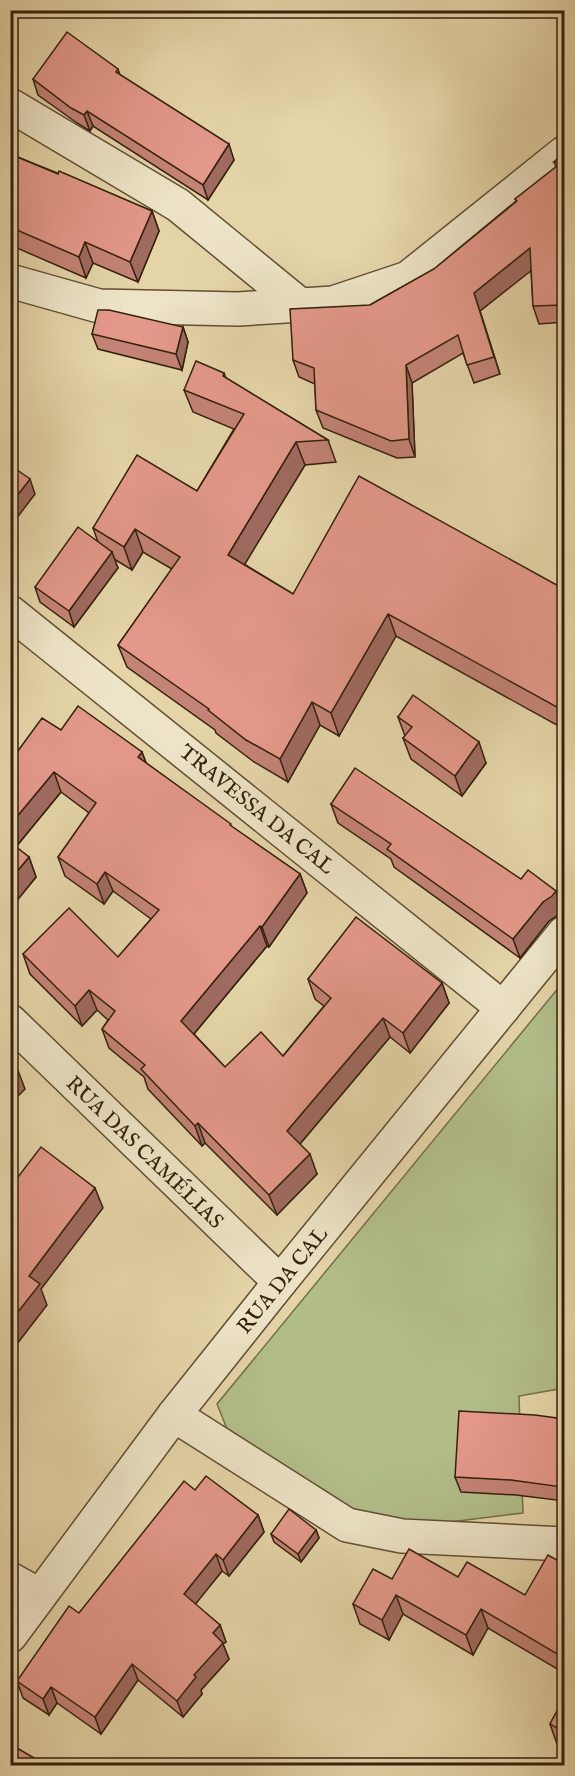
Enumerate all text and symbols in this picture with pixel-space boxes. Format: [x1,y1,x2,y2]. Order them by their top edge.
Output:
street label: TRAVESSA DA CAL [173,739,339,881]
street label: RUA DAS CAMÉLIAS [59,1070,229,1235]
street label: RUA DA CAL [232,1222,335,1340]

